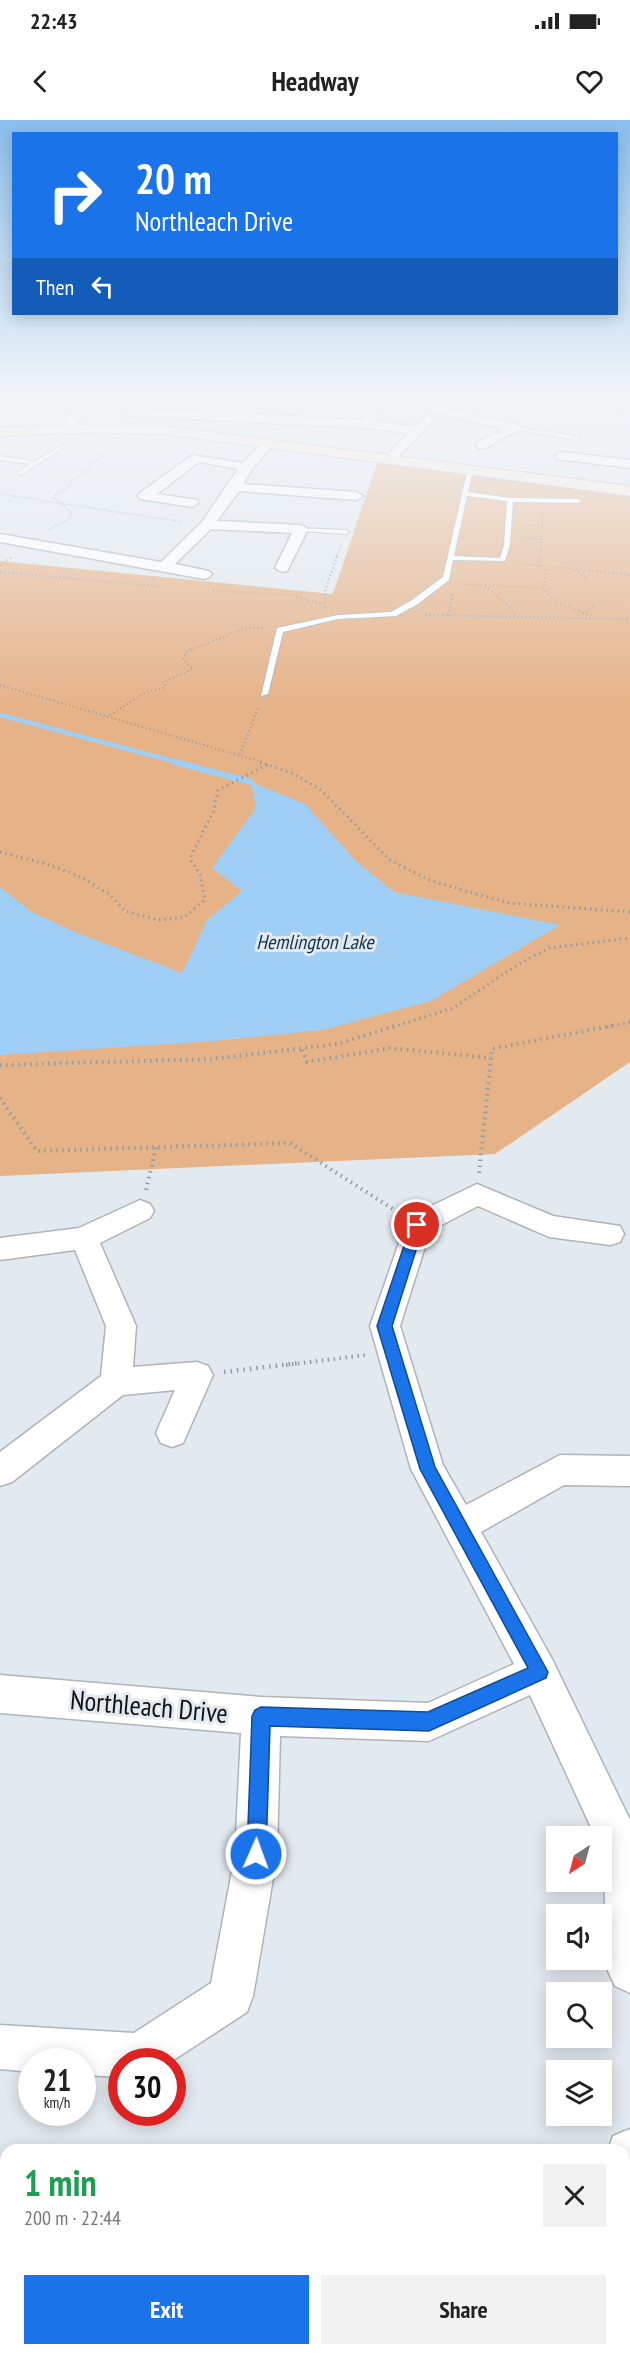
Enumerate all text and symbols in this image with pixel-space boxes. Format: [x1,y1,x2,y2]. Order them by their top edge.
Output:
text: 22:43 [30,7,78,35]
text: Headway [271,64,359,98]
icon: back [24,65,57,98]
icon: heart [573,65,606,98]
text: 20 m [135,151,212,206]
icon: right [36,156,114,234]
text: Northleach Drive [135,204,293,238]
icon: left [86,270,119,303]
text: Then [36,273,74,301]
water label: Hemlington Lake [256,929,375,955]
pin [391,1199,442,1250]
icon: arrive [400,1208,433,1241]
street label: Northleach Drive [69,1682,229,1730]
position arrow [224,1822,288,1886]
north arrow [546,1826,612,1892]
map controls [546,1826,612,2126]
button: sound [546,1904,612,1970]
button: search [546,1982,612,2048]
speed limit sign: 30 [108,2048,186,2126]
text: 21 [43,2060,71,2099]
button: layers [546,2060,612,2126]
text: km/h [44,2093,70,2112]
text: 1 min [24,2159,97,2206]
button: close [543,2164,606,2227]
text: 200 m · 22:44 [24,2205,121,2231]
button: Exit [24,2275,309,2344]
button: Share [321,2275,606,2344]

